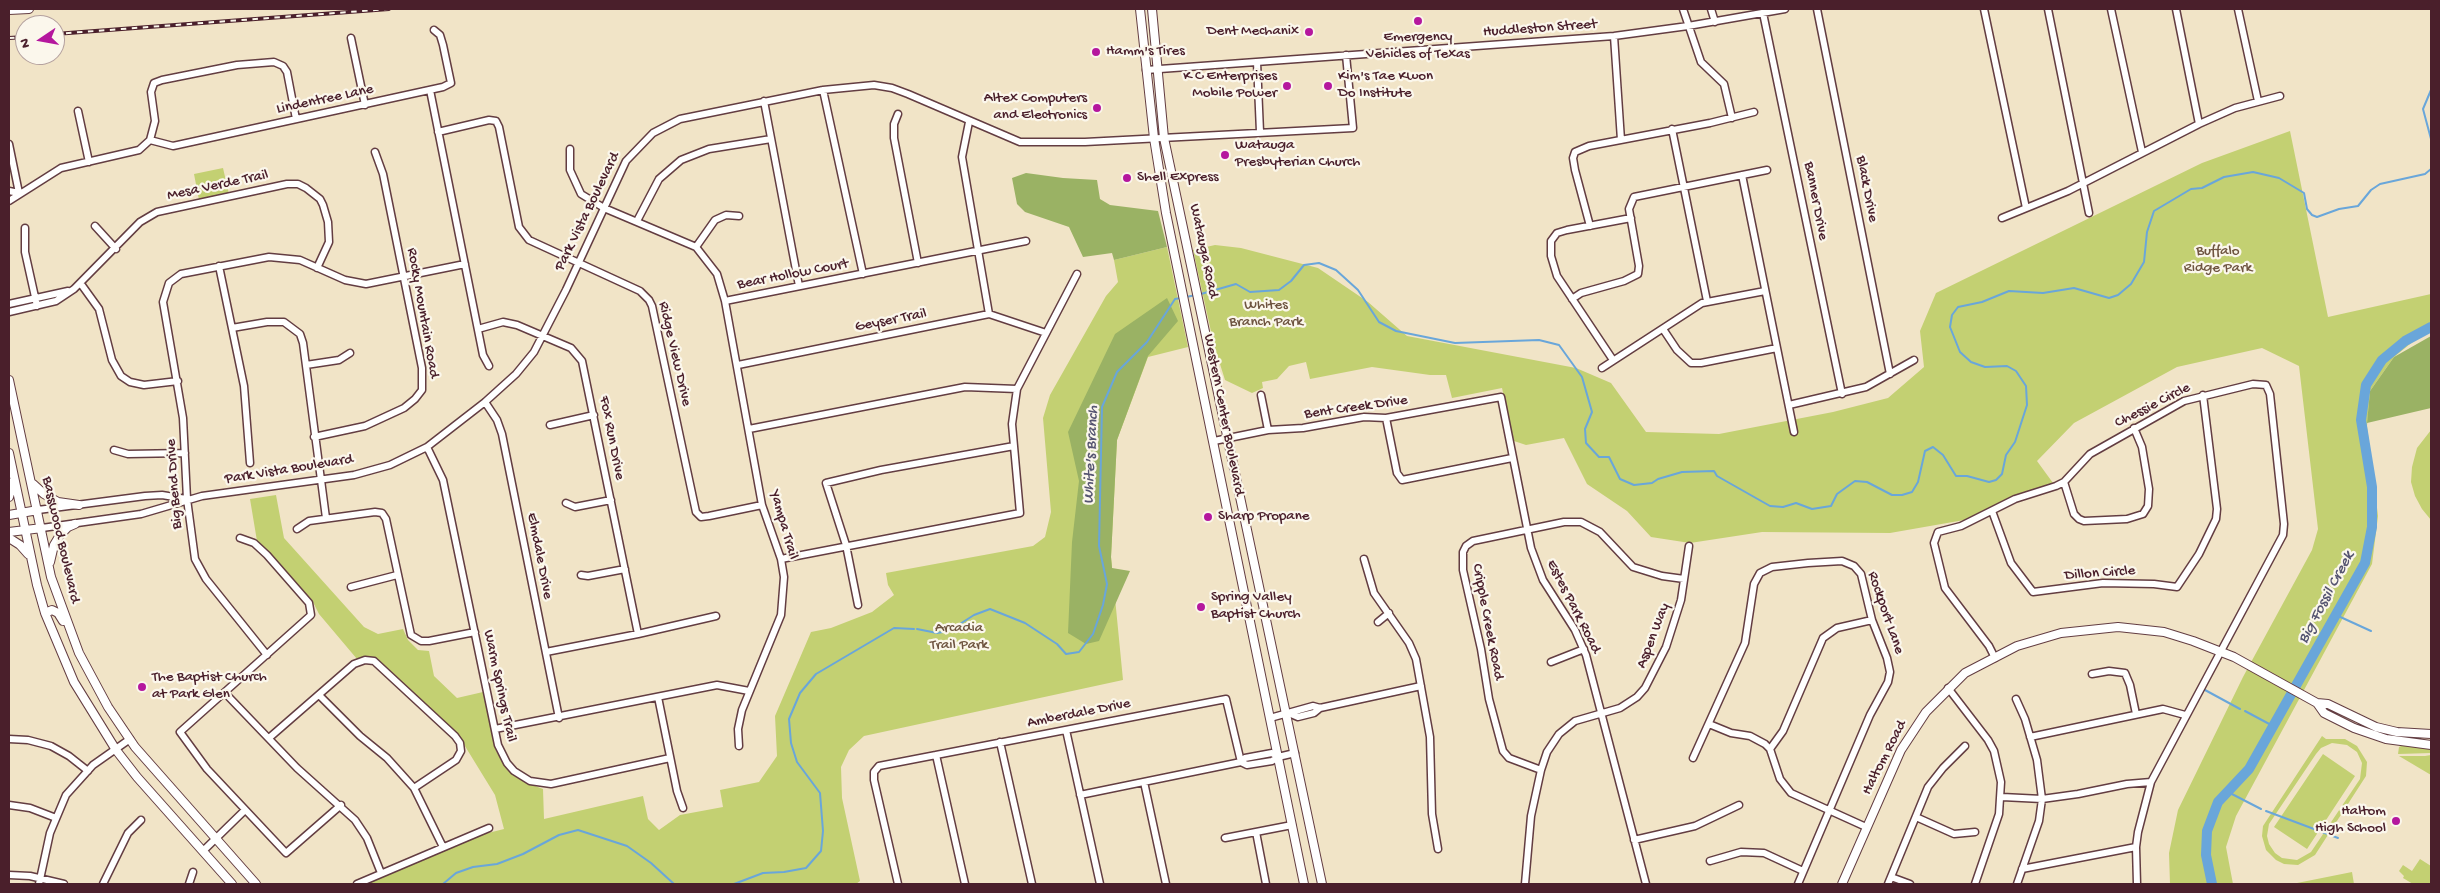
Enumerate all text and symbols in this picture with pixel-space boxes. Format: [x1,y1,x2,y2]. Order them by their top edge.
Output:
north arrow [15,15,65,65]
marker: Emergency Vehicles of Texas [1412,15,1424,27]
street label: Huddleston Street [1482,16,1598,42]
place label: Dent Mechanix [1207,23,1299,41]
marker: Dent Mechanix [1303,26,1315,38]
place label: Emergency Vehicles of Texas [1366,29,1470,64]
text: N [17,37,35,49]
place label: Hamm's Tires [1106,43,1185,61]
marker: Hamm's Tires [1090,46,1102,58]
place label: K C Enterprises Mobile Power [1183,68,1277,103]
place label: Kim's Tae Kwon Do Institute [1338,68,1433,103]
marker: K C Enterprises Mobile Power [1281,80,1293,92]
marker: Kim's Tae Kwon Do Institute [1322,80,1334,92]
street label: Lindentree Lane [275,81,375,119]
place label: Altex Computers and Electronics [984,90,1087,125]
marker: Altex Computers and Electronics [1091,102,1103,114]
place label: Watauga Presbyterian Church [1235,137,1360,172]
marker: Watauga Presbyterian Church [1219,149,1231,161]
street label: Park Vista Boulevard [551,150,625,274]
street label: Black Drive [1851,154,1881,224]
street label: Banner Drive [1799,160,1831,242]
street label: Mesa Verde Trail [166,166,270,206]
place label: Shell Express [1137,169,1219,187]
marker: Shell Express [1121,172,1133,184]
street label: Watauga Road [1184,202,1222,300]
park label: Buffalo Ridge Park [2184,243,2252,278]
street label: Rocky Mountain Road [402,247,442,379]
street label: Bear Hollow Court [736,255,850,295]
park label: Whites Branch Park [1229,297,1303,332]
street label: Ridge View Drive [653,300,695,408]
street label: Geyser Trail [854,305,928,337]
street label: Western Center Boulevard [1199,333,1247,497]
street label: Chessie Circle [2112,379,2194,433]
street label: Bent Creek Drive [1303,392,1409,424]
street label: Fox Run Drive [594,394,628,482]
water label: White's Branch [1080,405,1104,505]
street label: Big Bend Drive [163,438,187,530]
street label: Park Vista Boulevard [223,451,355,489]
street label: Basswood Boulevard [37,475,83,605]
street label: Yampa Trail [765,488,801,562]
place label: Sharp Propane [1218,508,1310,526]
street label: Elmdale Drive [522,511,556,601]
marker: Sharp Propane [1202,511,1214,523]
water label: Big Fossil Creek [2295,549,2359,647]
street label: Estes Park Road [1542,557,1604,657]
street label: Cripple Creek Road [1467,562,1507,682]
street label: Dillon Circle [2064,563,2136,585]
street label: Rockport Lane [1862,569,1908,657]
place label: Spring Valley Baptist Church [1211,589,1301,624]
marker: Spring Valley Baptist Church [1195,601,1207,613]
street label: Aspen Way [1633,601,1675,671]
park label: Arcadia Trail Park [930,620,988,655]
street label: Warm Springs Trail [478,628,520,744]
place label: The Baptist Church at Park Glen [152,669,267,704]
marker: The Baptist Church at Park Glen [136,681,148,693]
street label: Amberdale Drive [1026,695,1132,733]
street label: Haltom Road [1859,718,1911,798]
place label: Haltom High School [2315,803,2386,838]
marker: Haltom High School [2390,815,2402,827]

